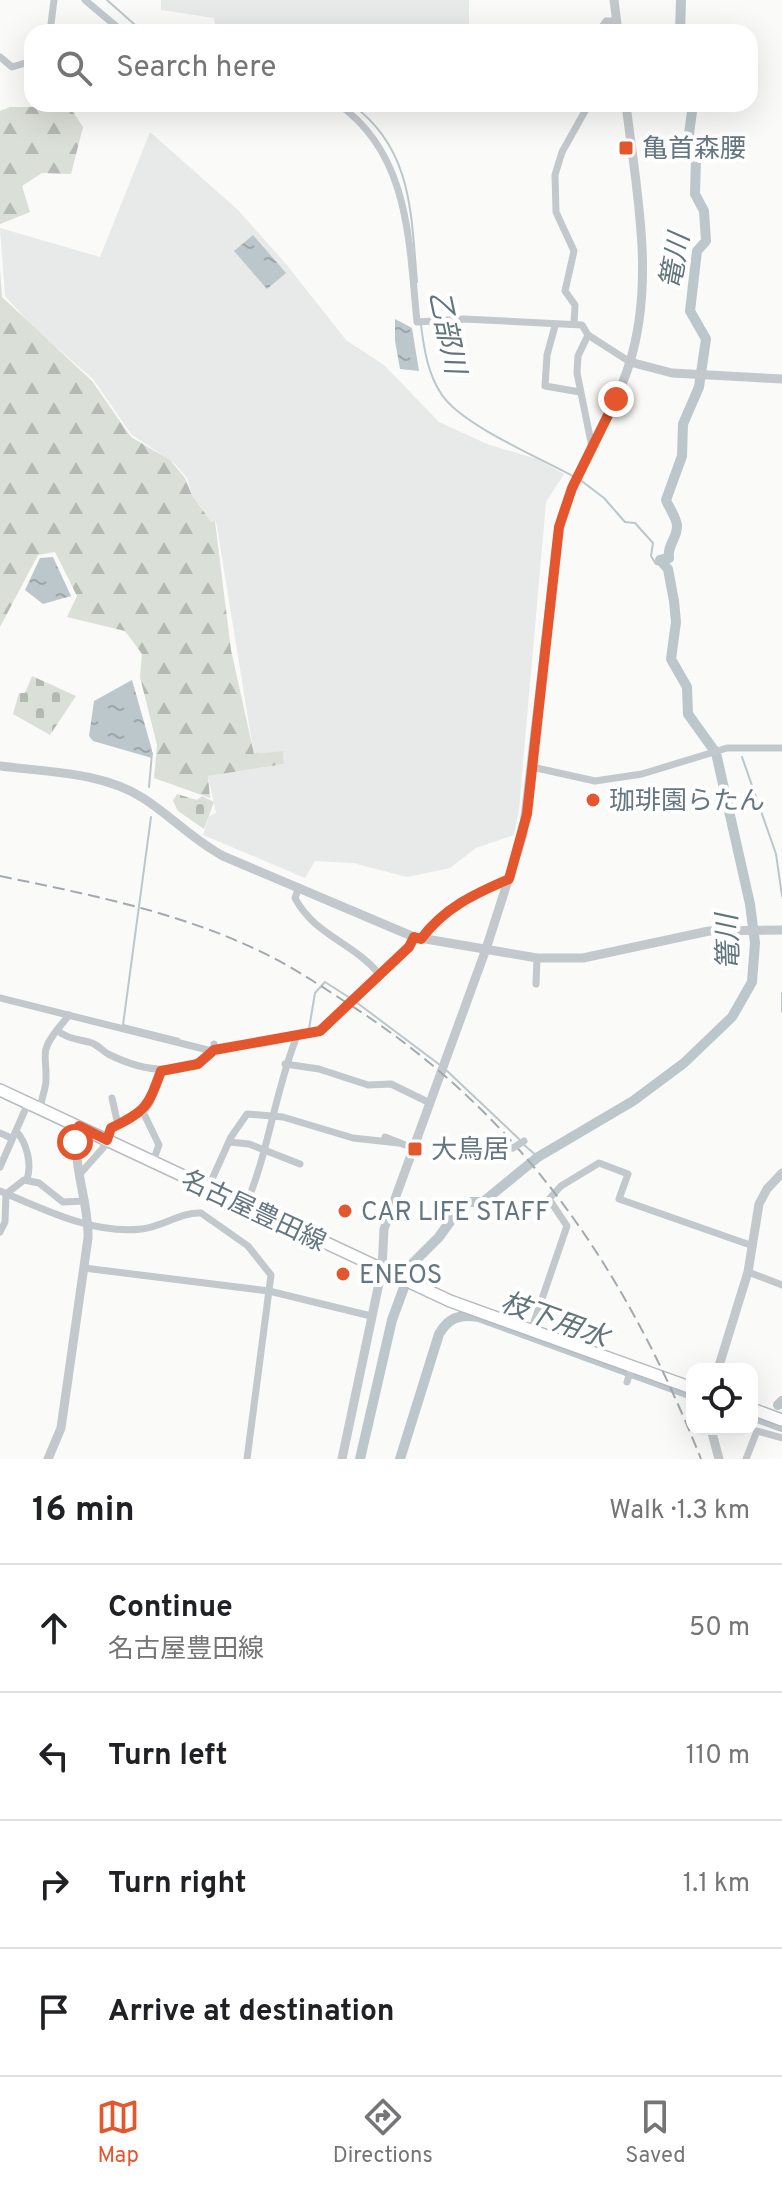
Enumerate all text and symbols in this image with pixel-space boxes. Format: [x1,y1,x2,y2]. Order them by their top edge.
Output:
search box [24,24,758,112]
icon: search [52,46,96,90]
text: Search here [116,50,276,87]
place label: 亀首森腰 [642,134,746,167]
marker: 亀首森腰 [617,139,635,157]
water label: 篭川 [654,228,700,292]
water label: 乙部川 [419,288,472,380]
route end [598,381,634,417]
place label: 珈琲園らたん [609,786,765,819]
marker: 珈琲園らたん [584,791,602,809]
water label: 篭川 [711,910,749,971]
route start [57,1124,93,1160]
place label: 大鳥居 [431,1135,509,1168]
marker: 大鳥居 [406,1140,424,1158]
street label: 名古屋豊田線 [175,1164,331,1260]
place label: CAR LIFE STAFF [361,1197,550,1230]
marker: CAR LIFE STAFF [336,1202,354,1220]
place label: ENEOS [359,1260,442,1293]
marker: ENEOS [334,1265,352,1283]
water label: 枝下用水 [495,1286,616,1359]
map controls [686,1363,758,1435]
button: locate [686,1363,758,1435]
text: 16 min [32,1490,135,1533]
text: Walk · 1.3 km [609,1495,750,1528]
text: Continue [108,1590,233,1627]
icon: ahead [32,1606,76,1650]
text: 50 m [689,1612,750,1645]
text: 名古屋豊田線 [108,1634,264,1667]
icon: left [32,1734,76,1778]
text: Turn left [108,1738,228,1775]
text: 110 m [686,1740,750,1773]
icon: right [32,1862,76,1906]
text: Turn right [108,1866,246,1903]
text: 1.1 km [683,1868,750,1901]
icon: arrive [32,1990,76,2034]
text: Arrive at destination [108,1994,394,2031]
tab: Map [96,2095,140,2170]
tab: Directions [333,2095,433,2170]
tab: Saved [625,2095,686,2170]

